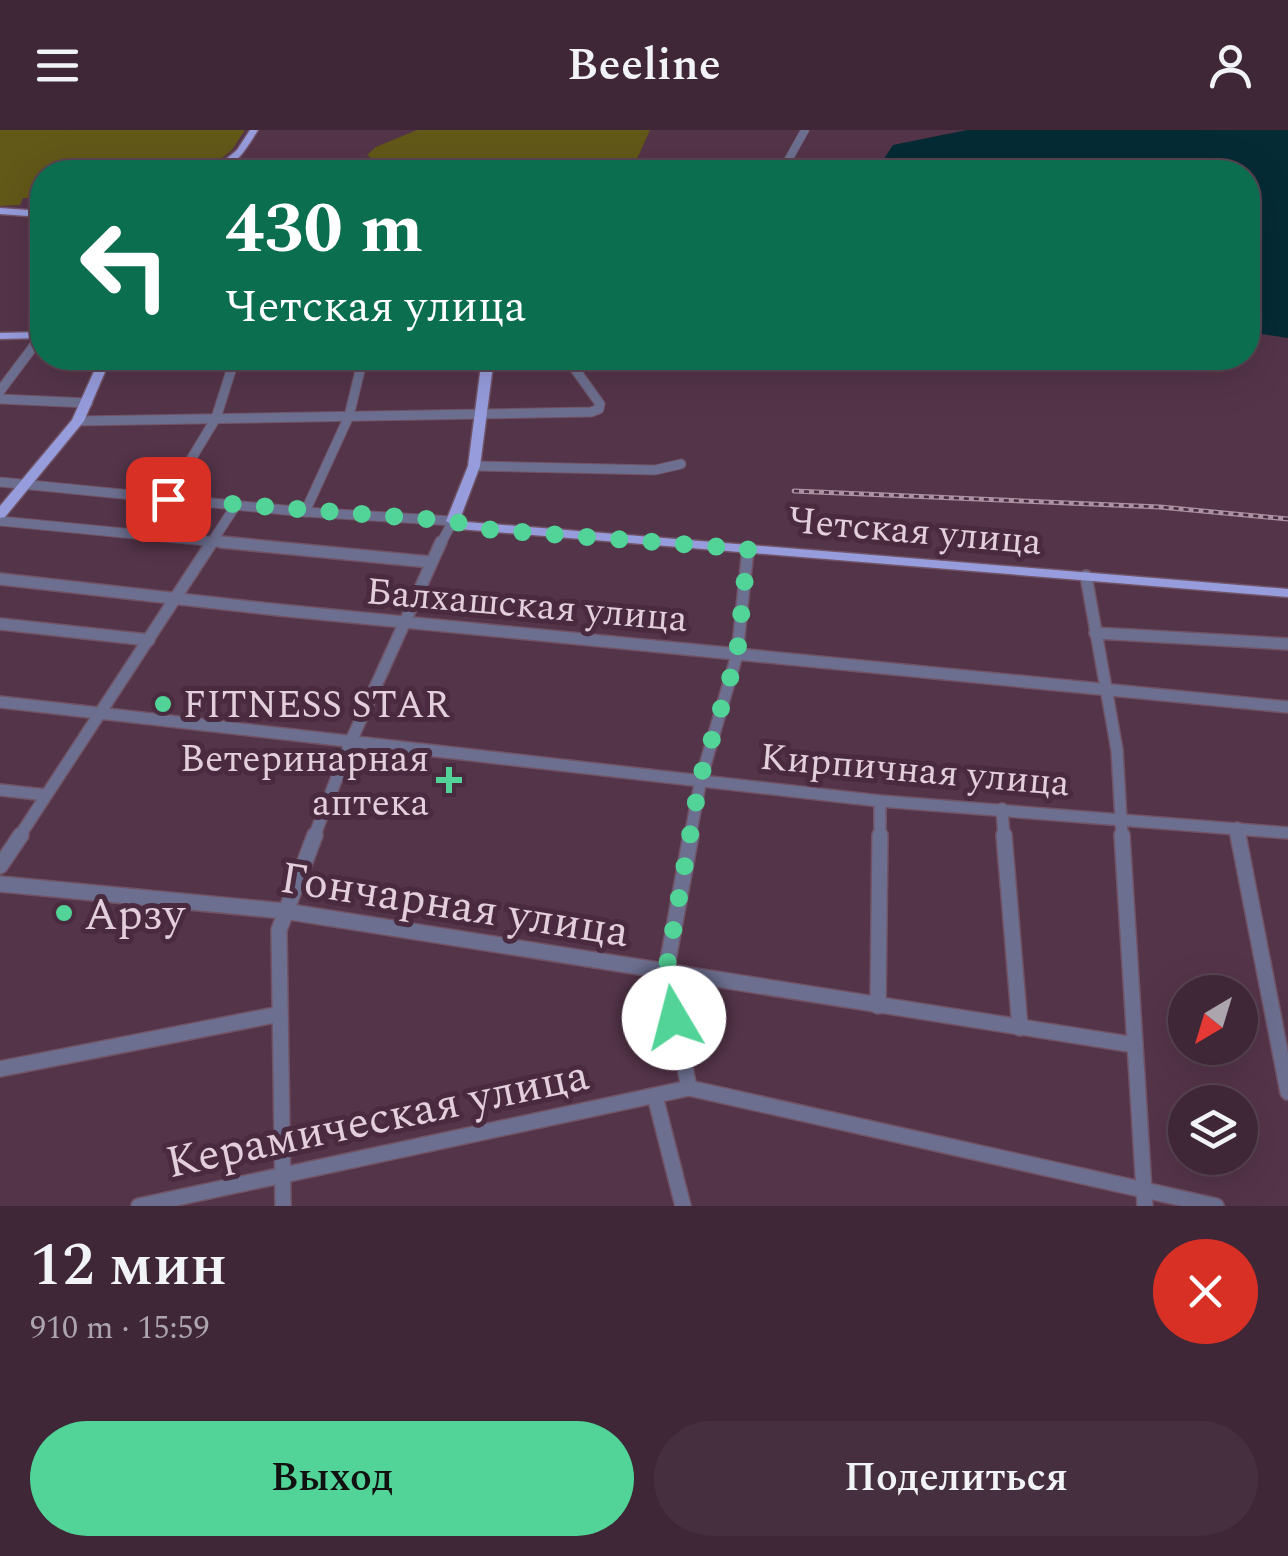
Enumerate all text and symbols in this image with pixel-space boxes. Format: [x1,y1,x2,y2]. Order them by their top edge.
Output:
text: Beeline [567,31,721,100]
icon: menu [30,38,85,93]
icon: person [1203,38,1258,93]
text: 430 m [225,177,423,283]
icon: left [60,200,190,330]
text: Четская улица [225,273,526,342]
pin [126,457,211,542]
icon: arrive [141,472,196,527]
street label: Четская улица [786,492,1045,572]
street label: Балхашская улица [364,563,690,649]
place label: FITNESS STAR [183,677,451,735]
marker: FITNESS STAR [152,693,174,715]
street label: Кирпичная улица [758,729,1073,813]
place label: Ветеринарная аптека [180,731,429,833]
marker: Ветеринарная аптека [438,769,460,791]
street label: Гончарная улица [275,844,634,967]
place label: Арзу [84,881,186,950]
marker: Арзу [53,902,75,924]
position arrow [622,966,726,1070]
north arrow [1168,975,1258,1065]
map controls [1168,975,1258,1175]
street label: Керамическая улица [160,1041,595,1198]
button: layers [1168,1085,1258,1175]
text: 12 мин [30,1220,227,1312]
button: close [1153,1239,1258,1344]
text: 910 m · 15:59 [30,1304,210,1353]
button: Выход [30,1421,634,1536]
button: Поделиться [654,1421,1258,1536]

